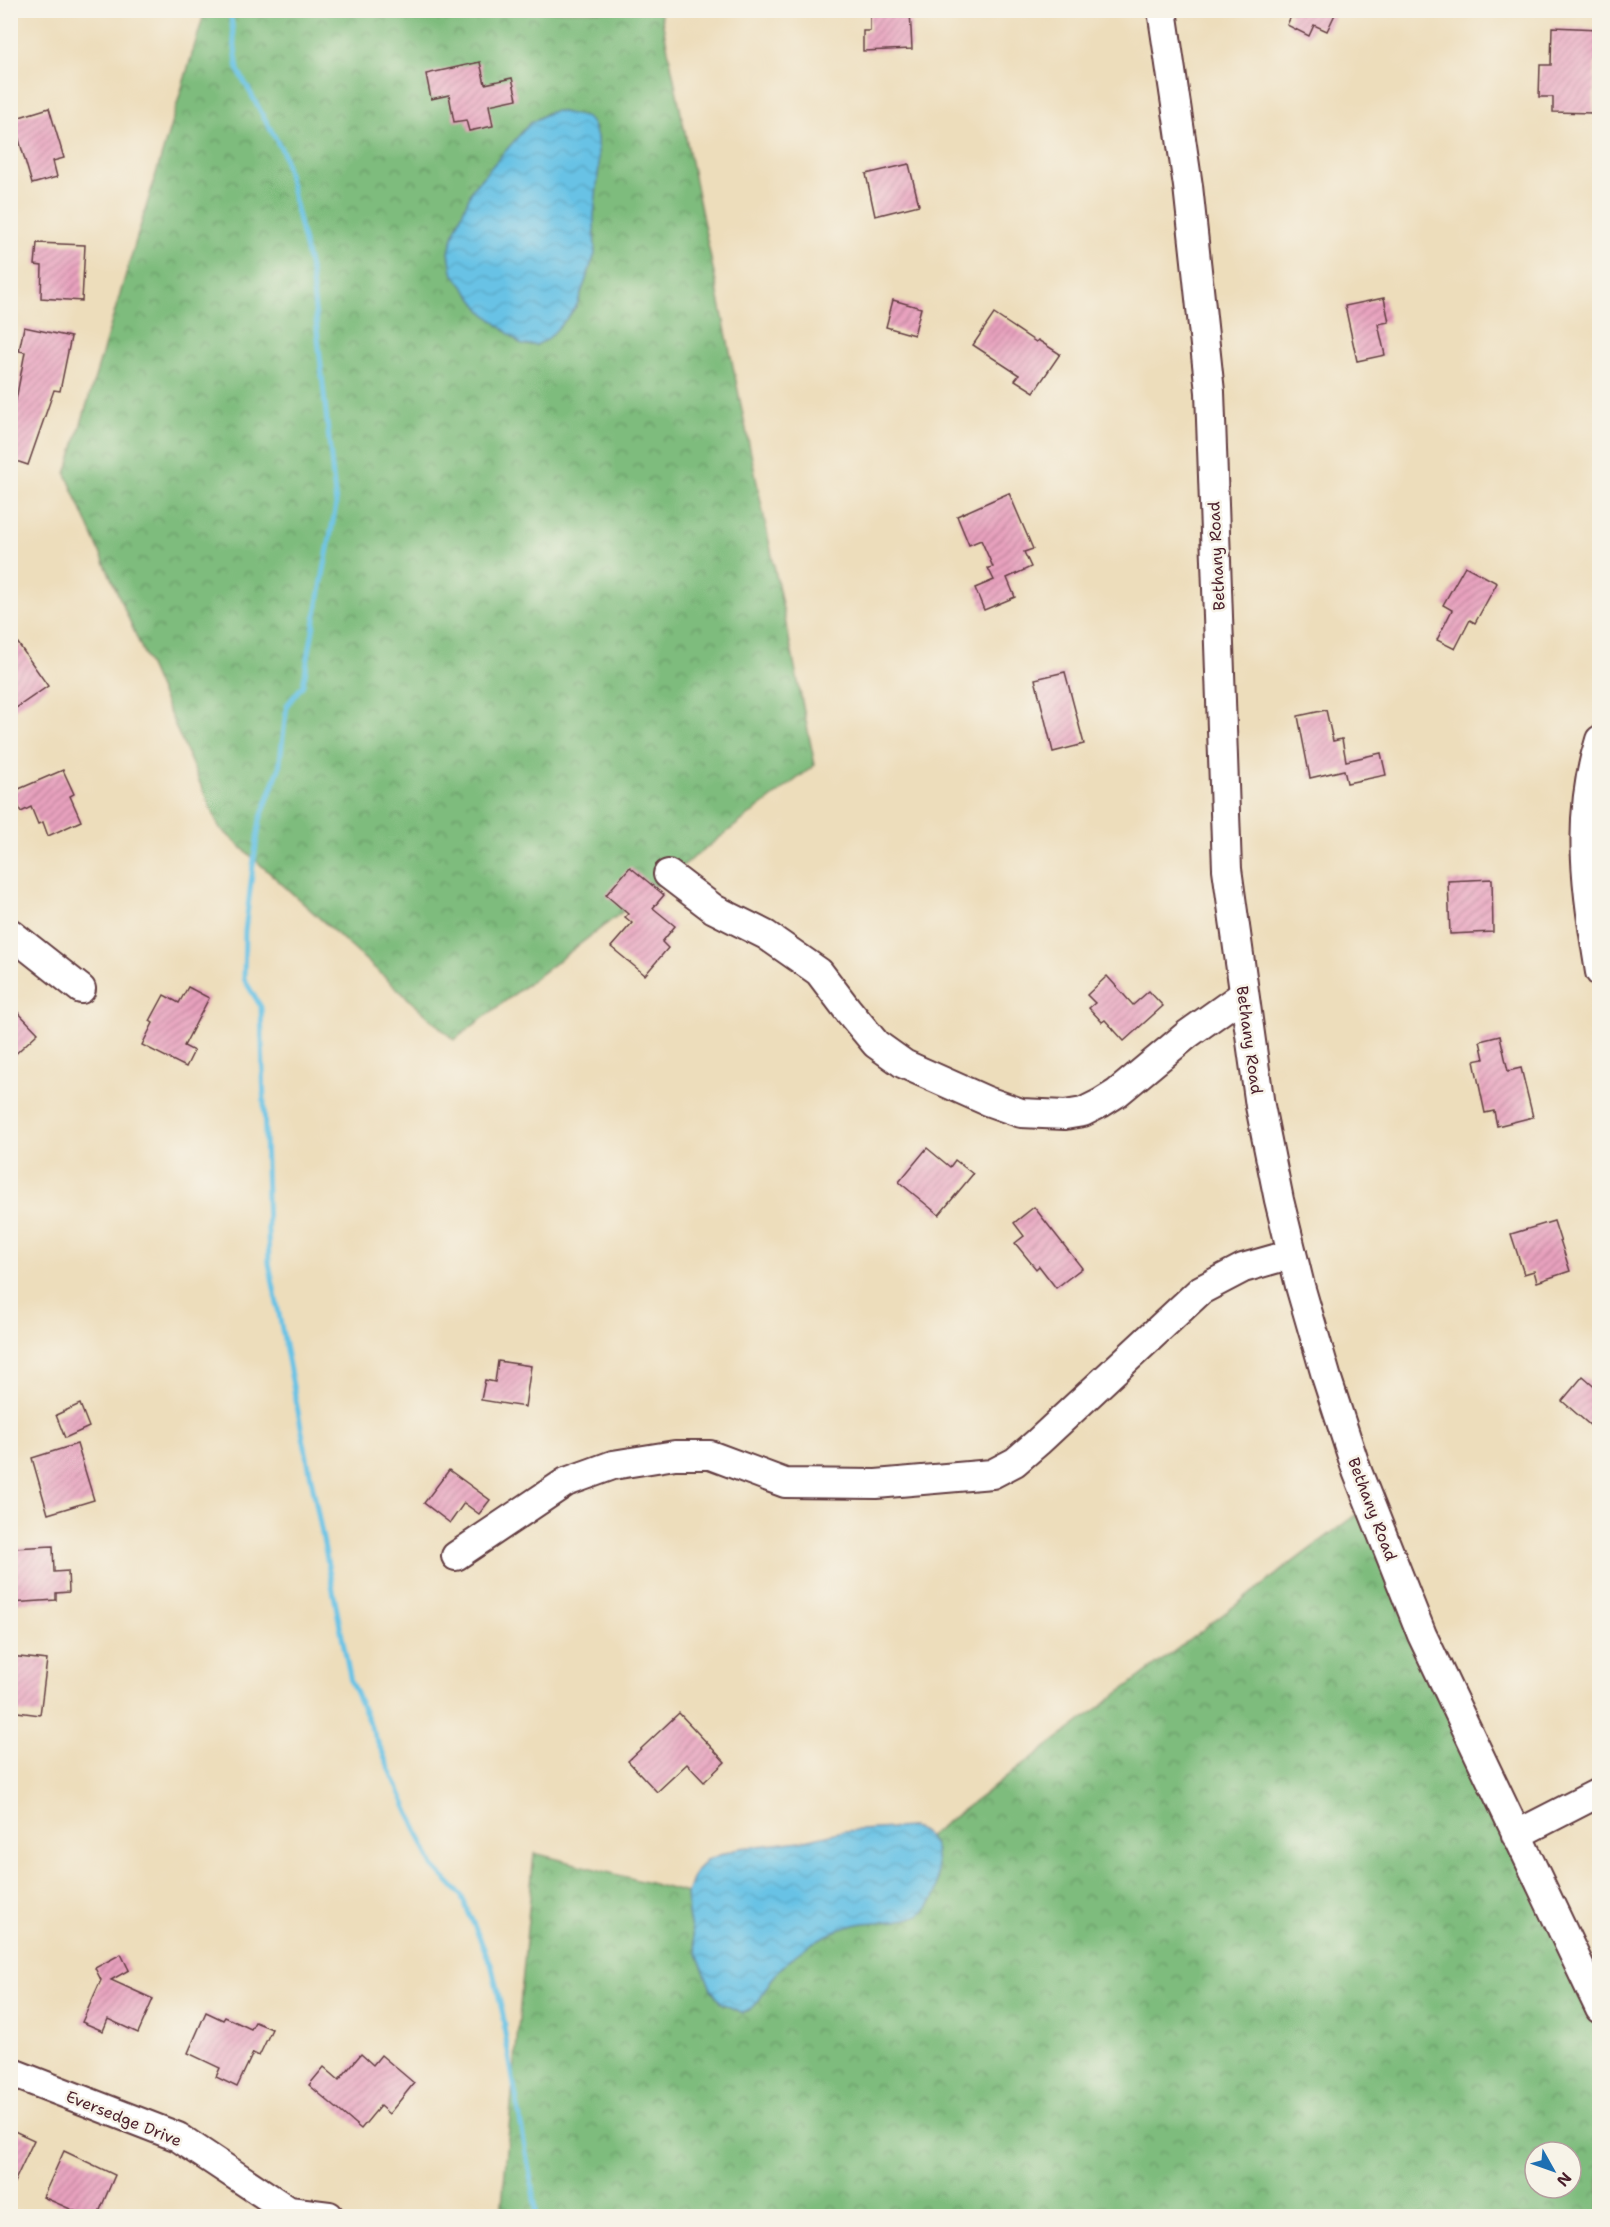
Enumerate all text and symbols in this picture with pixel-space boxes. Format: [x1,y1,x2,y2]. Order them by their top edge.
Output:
street label: Bethany Road [1203,501,1230,611]
street label: Bethany Road [1232,985,1267,1096]
street label: Bethany Road [1343,1454,1402,1564]
street label: Eversedge Drive [63,2086,185,2151]
north arrow [1523,2140,1583,2200]
text: N [1552,2168,1576,2191]

